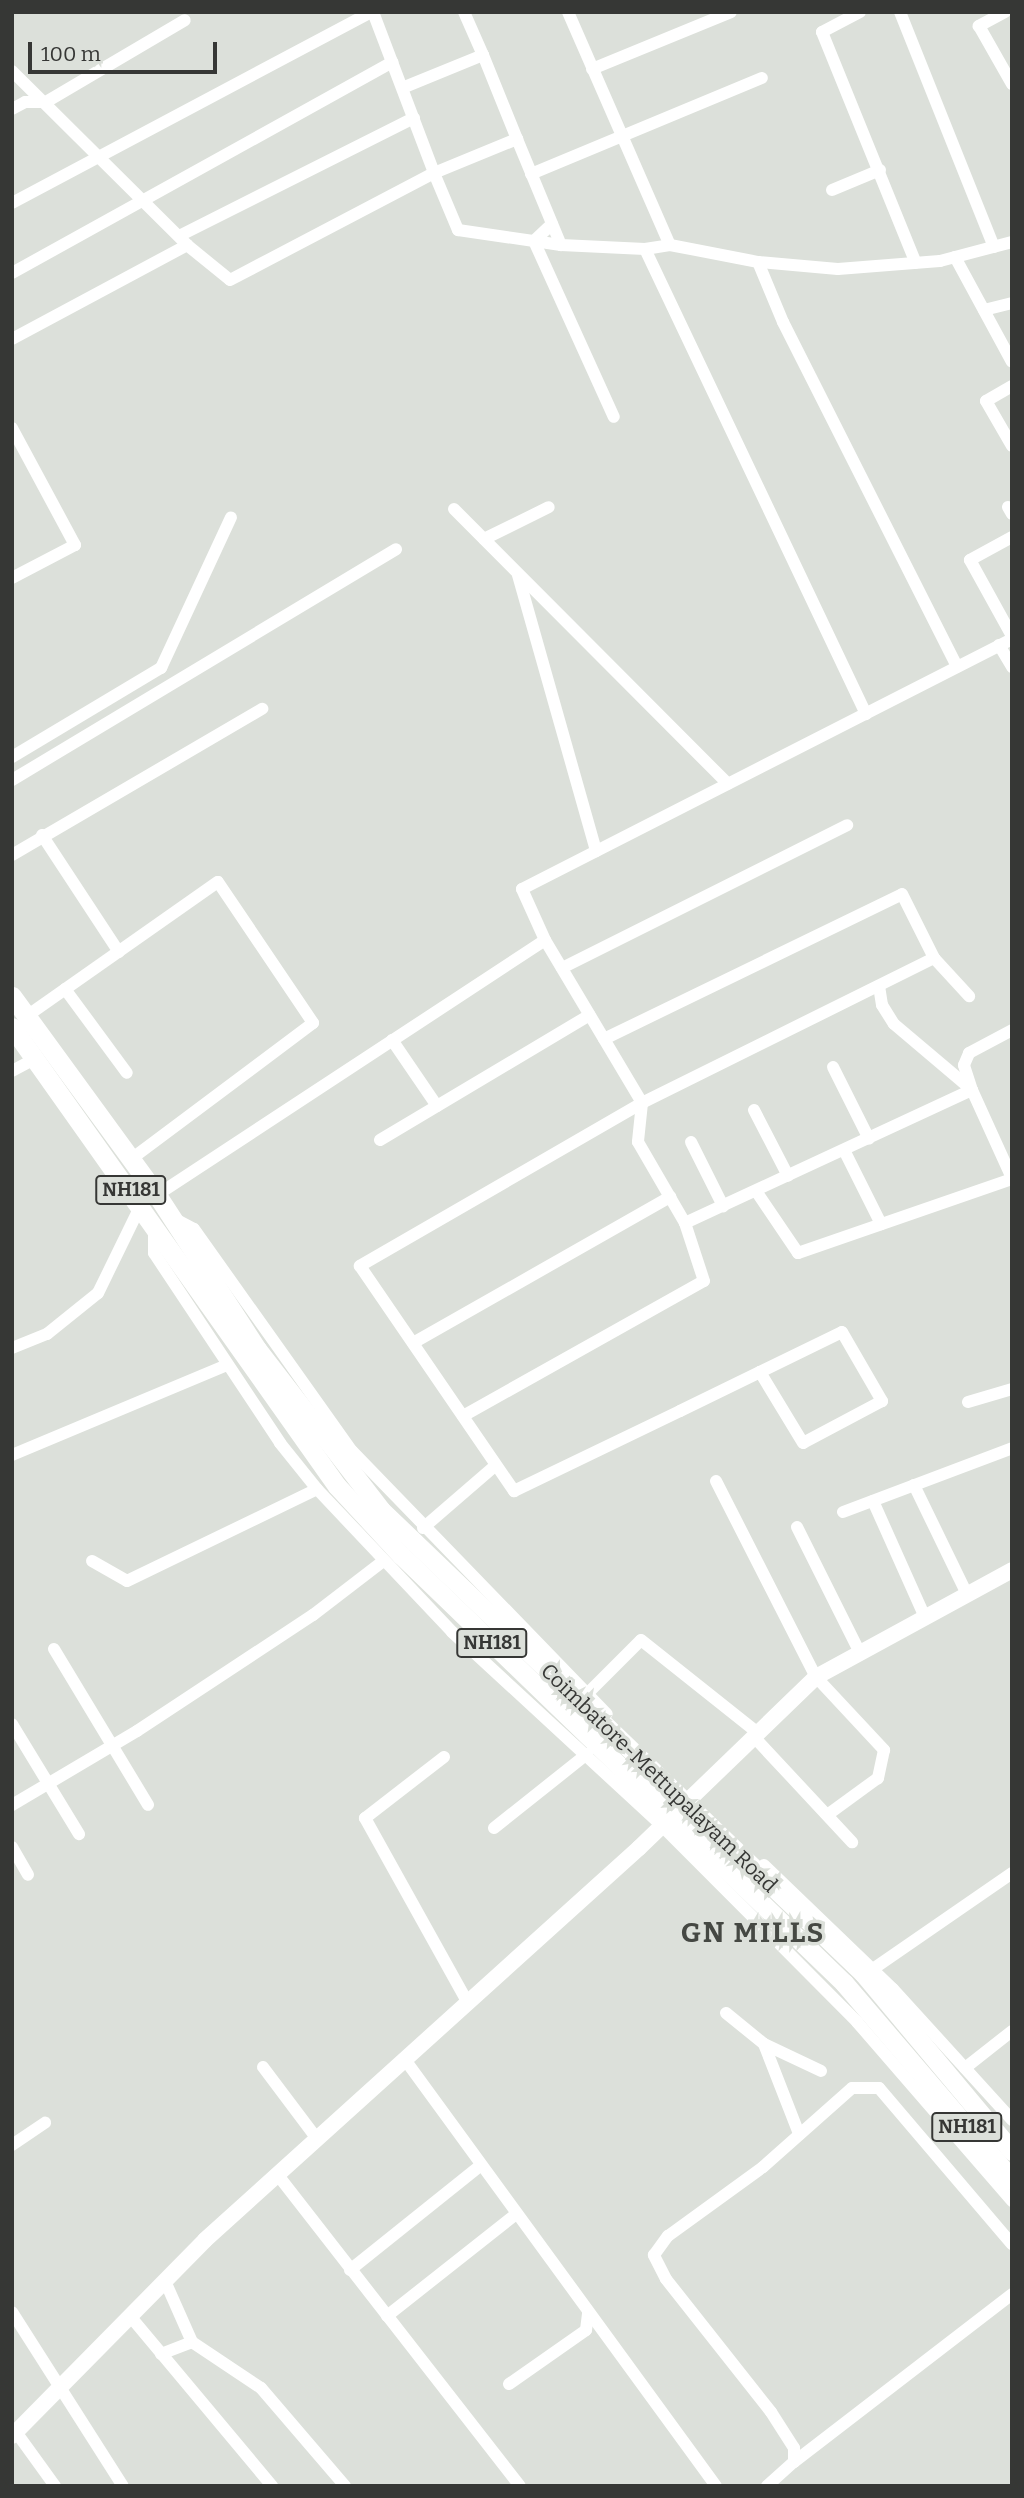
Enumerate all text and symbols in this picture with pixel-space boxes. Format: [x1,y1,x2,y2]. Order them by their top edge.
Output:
scale bar [32,28,220,72]
text: 100 m [41,41,101,67]
road number: NH181 [94,1174,168,1206]
road number: NH181 [455,1628,529,1658]
street label: Coimbatore-Mettupalayam Road [536,1658,782,1898]
district label: GN MILLS [682,1916,824,1950]
road number: NH181 [930,2112,1004,2142]

